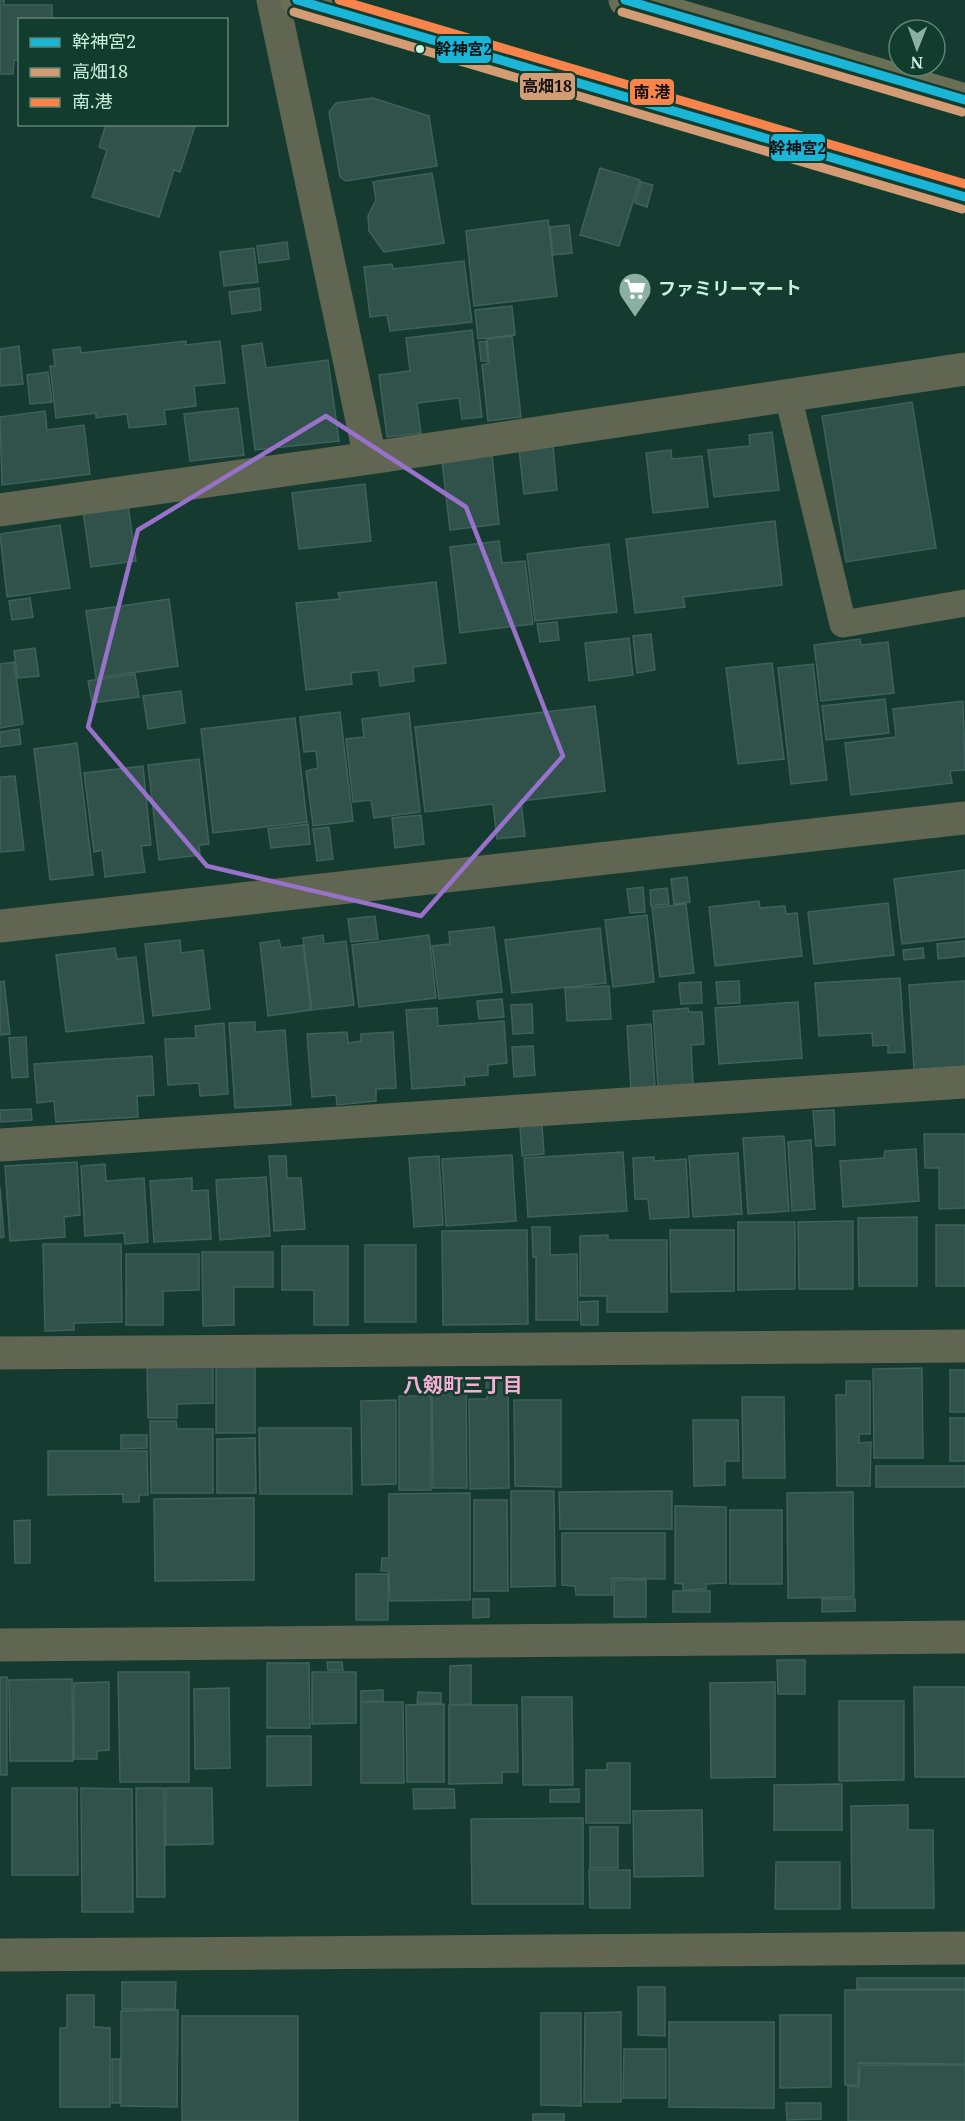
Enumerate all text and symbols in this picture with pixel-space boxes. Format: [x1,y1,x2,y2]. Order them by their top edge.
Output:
legend [18,18,228,126]
north arrow [887,18,947,78]
text: 幹神宮2 [72,29,136,53]
line badge: 幹神宮2 [436,35,492,64]
text: 幹神宮2 [435,38,493,60]
unlabelled marker [414,43,426,55]
text: N [910,52,923,74]
text: 高畑18 [72,59,128,83]
line badge: 高畑18 [519,72,576,101]
text: 高畑18 [522,75,572,97]
line badge: 南.港 [629,78,675,106]
text: 南.港 [634,81,670,103]
text: 南.港 [72,89,113,113]
line badge: 幹神宮2 [770,133,826,162]
text: 幹神宮2 [769,137,827,159]
supermarket icon: ファミリーマート [617,271,653,318]
place label: ファミリーマート [658,276,802,300]
district label: 八剱町三丁目 [403,1371,523,1398]

